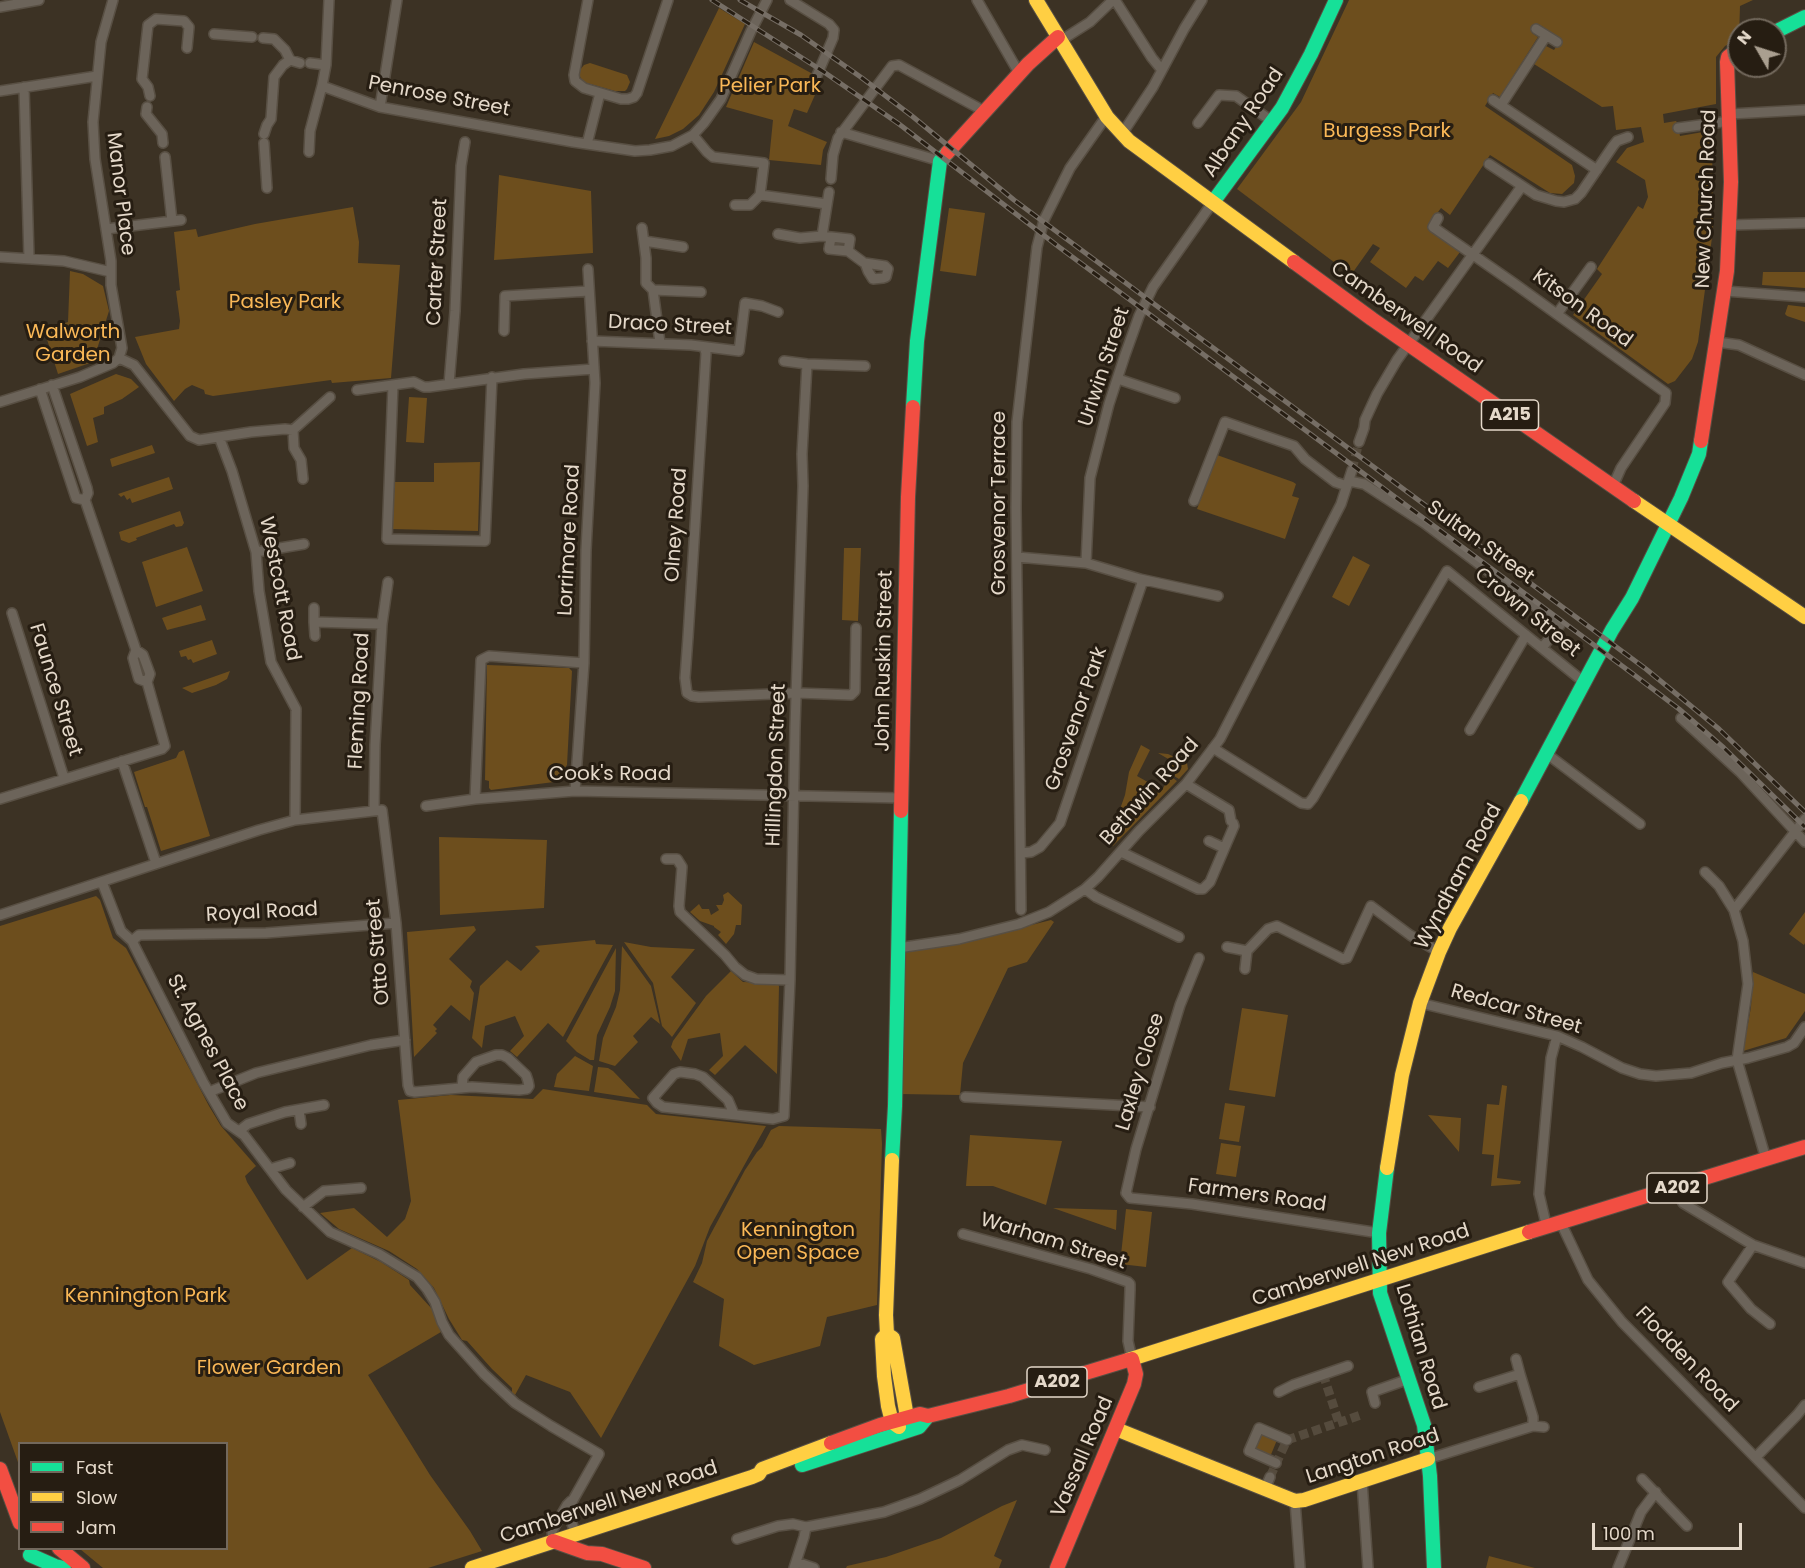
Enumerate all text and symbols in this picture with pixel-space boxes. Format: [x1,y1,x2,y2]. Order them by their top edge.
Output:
north arrow [1727,18,1787,78]
text: N [1731,26,1757,50]
street label: Albany Road [1199,64,1289,182]
street label: Penrose Street [366,72,512,122]
park label: Pelier Park [719,75,821,99]
street label: New Church Road [1692,109,1722,289]
park label: Burgess Park [1323,120,1451,144]
street label: Manor Place [101,131,139,257]
street label: Carter Street [423,198,453,326]
street label: Camberwell Road [1326,257,1486,379]
street label: Kitson Road [1527,265,1637,353]
park label: Pasley Park [229,291,341,315]
street label: Urlwin Street [1074,304,1136,430]
street label: Draco Street [607,311,733,341]
park label: Walworth Garden [26,321,120,368]
road number: A215 [1482,400,1538,430]
street label: Grosvenor Terrace [988,411,1012,595]
street label: Lorrimore Road [554,464,586,616]
street label: Olney Road [661,467,693,583]
street label: Sultan Street [1422,496,1538,590]
street label: Westcott Road [253,515,305,663]
street label: Crown Street [1469,563,1585,663]
street label: John Ruskin Street [871,570,899,752]
street label: Faunce Street [23,621,87,759]
street label: Fleming Road [344,632,376,770]
street label: Grosvenor Park [1041,644,1113,794]
street label: Hillingdon Street [762,683,792,847]
street label: Bethwin Road [1096,733,1204,851]
street label: Cook's Road [549,763,671,787]
street label: Wyndham Road [1411,800,1507,954]
street label: Royal Road [205,898,319,928]
street label: Otto Street [362,898,396,1006]
street label: St. Agnes Place [161,971,253,1115]
street label: Redcar Street [1448,980,1584,1040]
street label: Laxley Close [1112,1010,1170,1134]
road number: A202 [1647,1173,1707,1203]
street label: Farmers Road [1186,1174,1328,1218]
street label: Warham Street [977,1208,1129,1276]
park label: Kennington Open Space [736,1219,860,1266]
street label: Camberwell New Road [1249,1219,1473,1313]
street label: Lothian Road [1390,1281,1450,1413]
park label: Kennington Park [65,1285,227,1309]
street label: Flodden Road [1630,1302,1742,1418]
park label: Flower Garden [197,1357,341,1381]
road number: A202 [1027,1367,1087,1397]
street label: Vassall Road [1047,1393,1119,1521]
street label: Langton Road [1303,1424,1443,1490]
legend [18,1442,228,1550]
text: Fast [76,1455,113,1480]
street label: Camberwell New Road [497,1456,721,1550]
text: Slow [76,1485,117,1510]
scale bar [1595,1511,1745,1549]
text: Jam [76,1515,116,1540]
text: 100 m [1603,1521,1655,1546]

